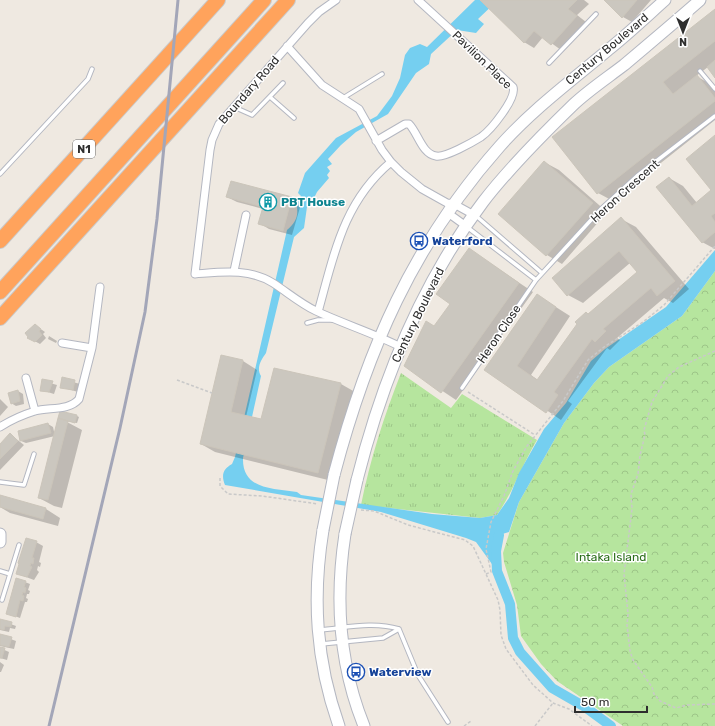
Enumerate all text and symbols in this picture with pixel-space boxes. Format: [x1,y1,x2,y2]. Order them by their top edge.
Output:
street label: Century Boulevard [563,10,651,88]
north arrow [663,12,703,52]
street label: Pavilion Place [449,28,515,92]
text: N [679,35,687,48]
street label: Boundary Road [216,53,282,127]
road number: N1 [73,140,95,158]
street label: Heron Crescent [588,156,662,225]
building icon: PBT House [258,192,278,212]
place label: PBT House [281,195,345,209]
bus stop icon: Waterford [409,231,429,251]
place label: Waterford [432,234,492,248]
street label: Century Boulevard [389,265,447,365]
street label: Heron Close [474,302,524,366]
park label: Intaka Island [576,550,646,564]
bus stop icon: Waterview [346,662,366,682]
place label: Waterview [369,665,432,679]
scale bar [575,688,647,714]
text: 50 m [581,695,609,709]

